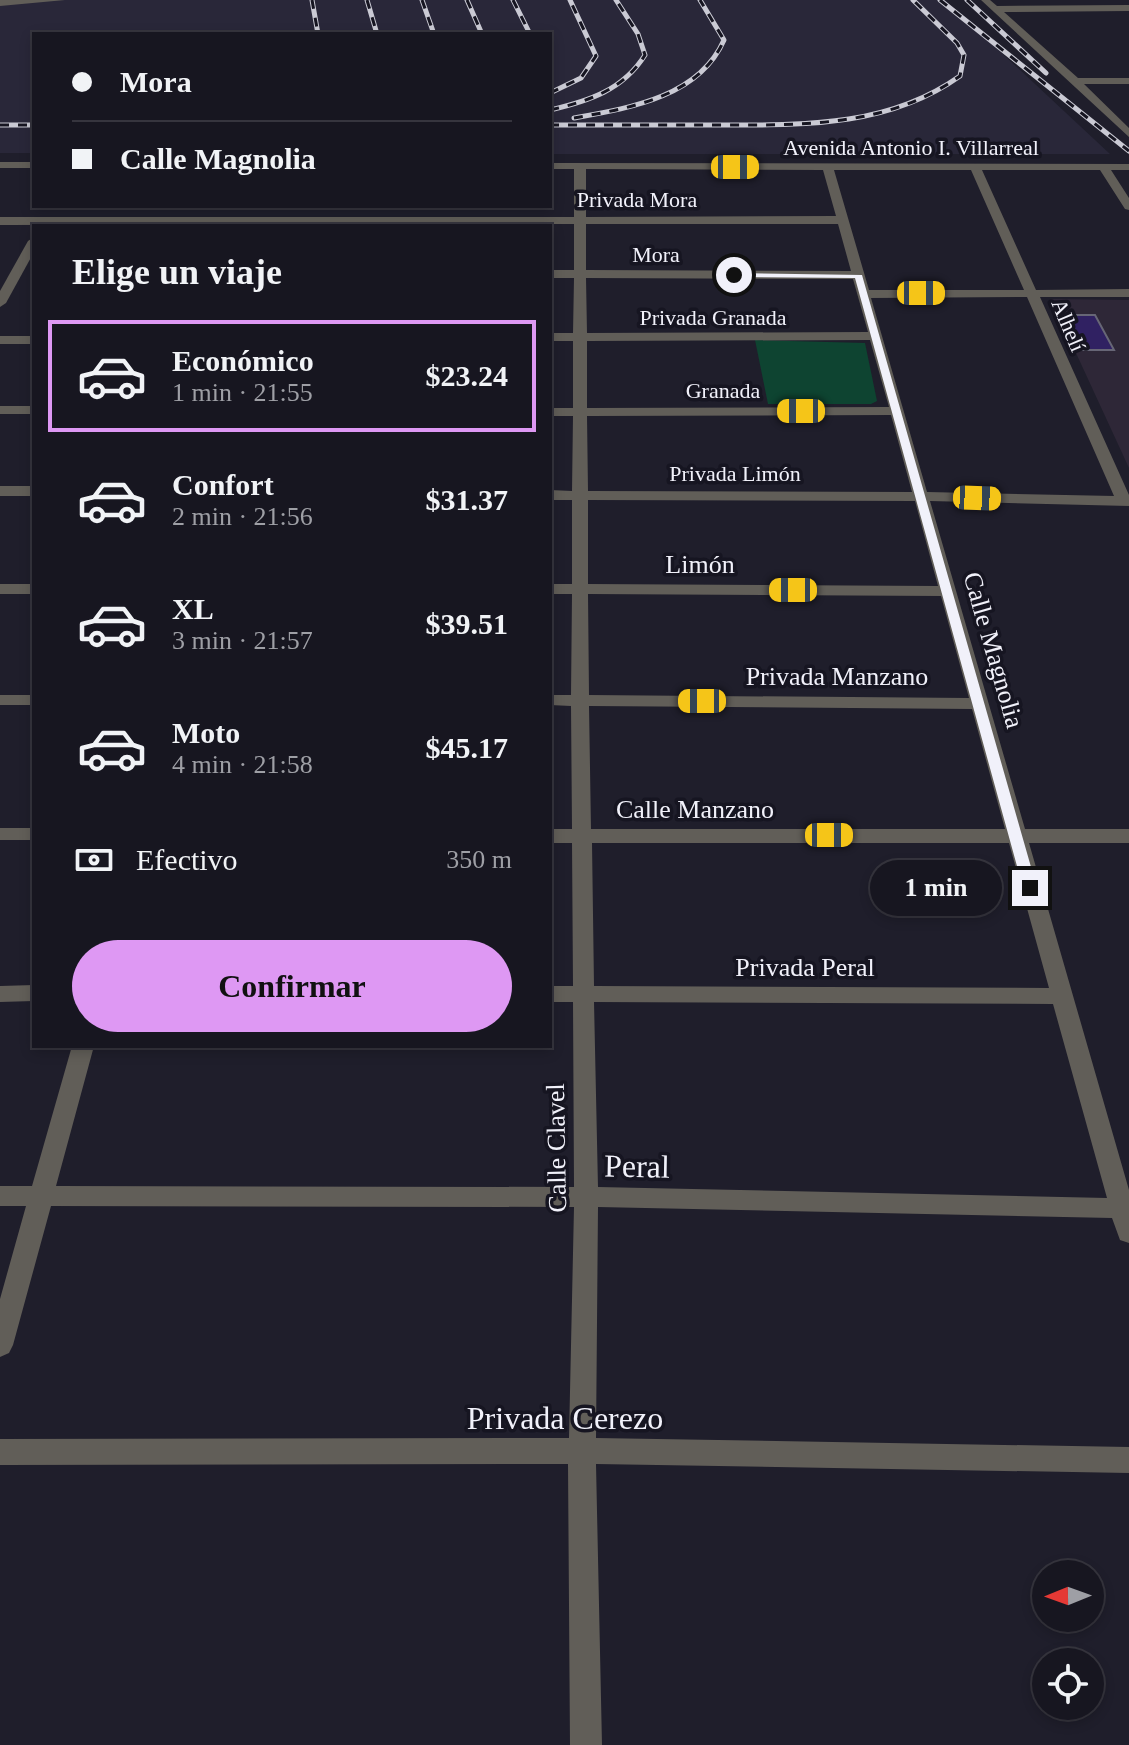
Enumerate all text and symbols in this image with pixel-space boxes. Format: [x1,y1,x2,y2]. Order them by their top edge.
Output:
text: Mora [120,65,192,98]
street label: Avenida Antonio I. Villarreal [783,135,1039,160]
text: Calle Magnolia [120,142,316,175]
car [711,155,759,179]
street label: Privada Mora [577,187,697,212]
street label: Mora [632,242,680,267]
text: Elige un viaje [72,252,282,292]
route start [716,257,752,293]
car [897,281,945,305]
street label: Alhelí [1046,295,1091,355]
street label: Privada Granada [639,305,787,330]
icon: car [76,340,148,412]
text: Económico [172,344,314,377]
text: $23.24 [426,359,508,392]
text: 1 min · 21:55 [172,378,313,407]
street label: Granada [686,378,760,403]
car [777,399,825,423]
street label: Privada Limón [669,461,801,486]
icon: car [76,464,148,536]
text: Confort [172,468,274,501]
text: $31.37 [426,483,508,516]
car [953,485,1001,511]
text: 2 min · 21:56 [172,502,313,531]
street label: Limón [665,550,735,579]
street label: Calle Magnolia [957,569,1030,732]
car [769,578,817,602]
icon: car [76,588,148,660]
text: XL [172,592,214,625]
text: $39.51 [426,607,508,640]
text: 3 min · 21:57 [172,626,313,655]
street label: Privada Manzano [746,662,928,691]
car [678,689,726,713]
icon: car [76,712,148,784]
text: Moto [172,716,240,749]
text: $45.17 [426,731,508,764]
text: 4 min · 21:58 [172,750,313,779]
street label: Calle Manzano [616,795,774,824]
car [805,823,853,847]
icon: cash [72,838,116,882]
text: Efectivo [136,843,238,876]
text: 350 m [446,845,512,874]
callout: 1 min [870,860,1002,916]
route end [1012,870,1048,906]
text: 1 min [905,873,967,902]
button: Confirmar [72,940,512,1032]
street label: Privada Peral [735,953,875,982]
street label: Calle Clavel [541,1083,572,1213]
street label: Peral [604,1147,670,1185]
street label: Privada Cerezo [467,1400,663,1436]
north arrow [1032,1560,1104,1632]
map controls [1032,1560,1104,1720]
button: locate [1032,1648,1104,1720]

